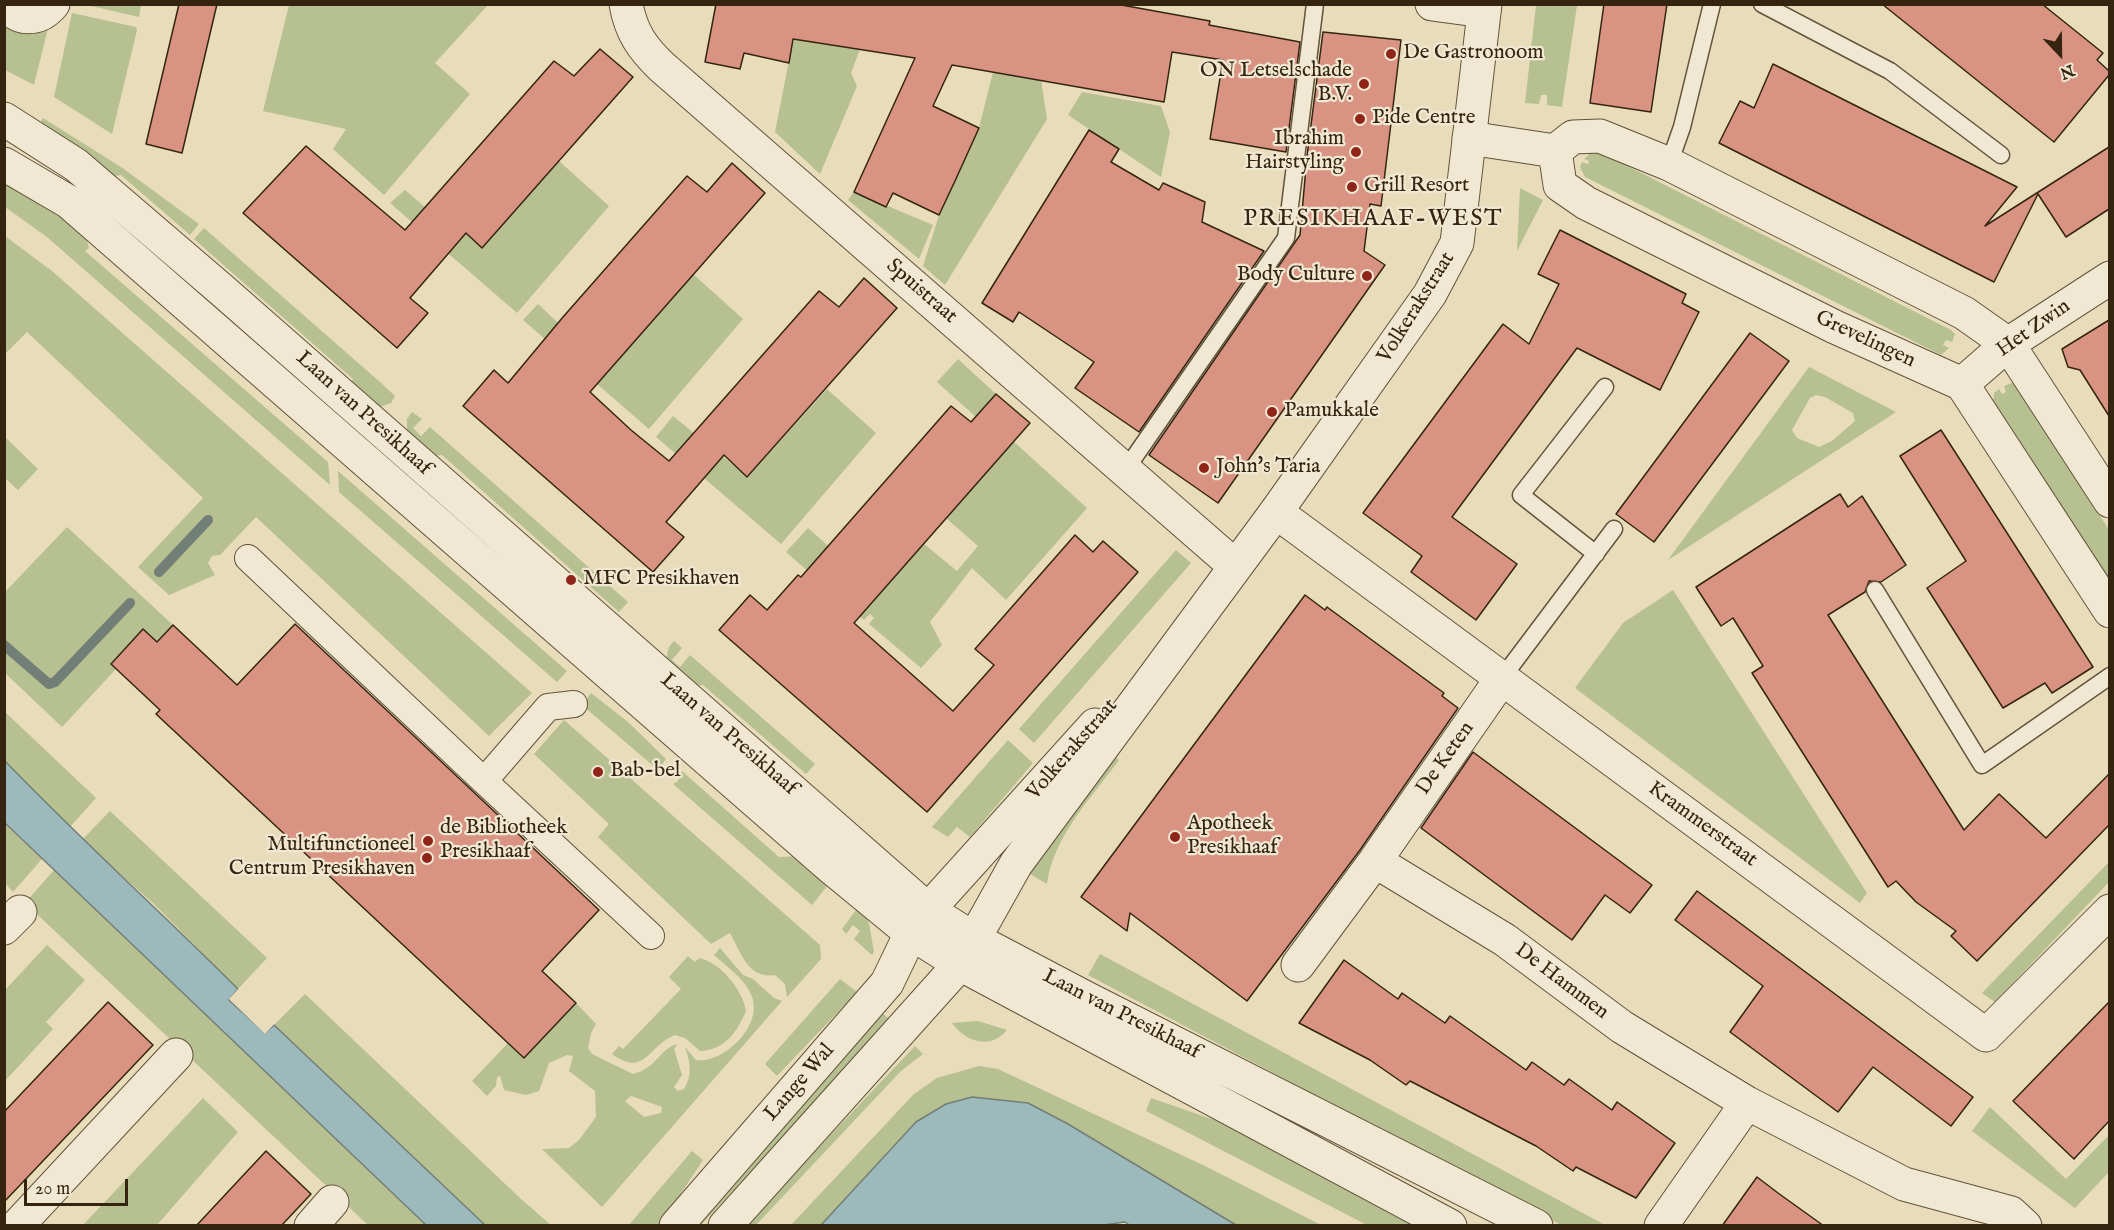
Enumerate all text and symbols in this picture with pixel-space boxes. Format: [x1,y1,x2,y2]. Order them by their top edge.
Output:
north arrow [2030,24,2090,84]
place label: De Gastronoom [1403,41,1543,67]
marker: De Gastronoom [1384,47,1398,61]
place label: ON Letselschade B.V. [1200,59,1352,109]
text: N [2057,59,2077,83]
marker: ON Letselschade B.V. [1357,77,1371,91]
place label: Pide Centre [1372,106,1475,132]
marker: Pide Centre [1353,112,1367,126]
place label: Ibrahim Hairstyling [1245,127,1344,177]
marker: Ibrahim Hairstyling [1349,145,1363,159]
place label: Grill Resort [1364,174,1469,200]
marker: Grill Resort [1345,180,1359,194]
district label: PRESIKHAAF-WEST [1243,206,1503,234]
street label: Volkerakstraat [1373,248,1461,368]
street label: Spuistraat [880,254,962,330]
place label: Body Culture [1237,263,1355,289]
marker: Body Culture [1360,269,1374,283]
street label: Het Zwin [1992,295,2076,363]
street label: Grevelingen [1811,306,1919,374]
street label: Laan van Presikhaaf [290,347,436,481]
place label: Pamukkale [1284,399,1379,425]
marker: Pamukkale [1265,405,1279,419]
place label: John's Taria [1216,455,1320,481]
marker: John's Taria [1197,461,1211,475]
place label: MFC Presikhaven [583,567,739,593]
marker: MFC Presikhaven [564,573,578,587]
street label: Laan van Presikhaaf [654,669,802,801]
street label: Volkerakstraat [1022,694,1124,806]
street label: De Keten [1412,717,1480,801]
place label: Bab-bel [610,759,681,785]
marker: Bab-bel [591,765,605,779]
street label: Krammerstraat [1642,777,1762,873]
place label: Apotheek Presikhaaf [1187,812,1278,862]
place label: de Bibliotheek Presikhaaf [440,816,567,866]
marker: Apotheek Presikhaaf [1168,830,1182,844]
place label: Multifunctioneel Centrum Presikhaven [229,833,415,883]
marker: de Bibliotheek Presikhaaf [421,834,435,848]
marker: Multifunctioneel Centrum Presikhaven [420,851,434,865]
street label: De Hammen [1509,938,1613,1026]
street label: Laan van Presikhaaf [1038,964,1204,1066]
street label: Lange Wal [760,1039,840,1127]
scale bar [27,1167,130,1205]
text: 20 m [35,1178,70,1201]

